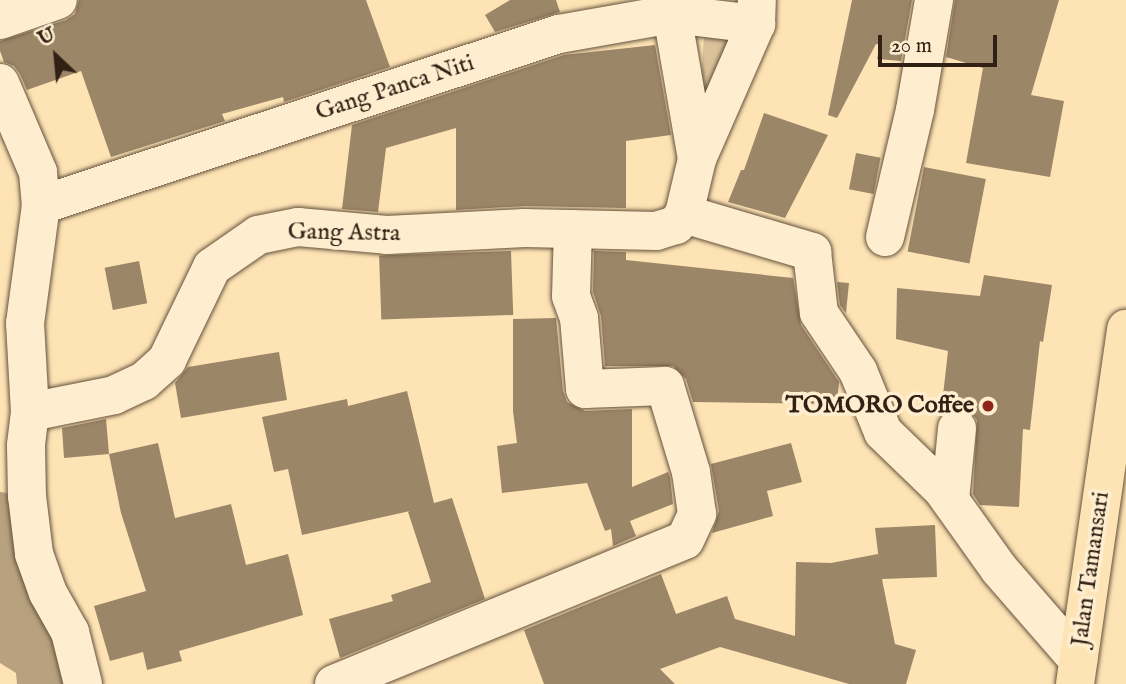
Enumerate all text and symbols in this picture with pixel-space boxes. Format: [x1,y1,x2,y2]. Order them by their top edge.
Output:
north arrow [21,21,91,91]
scale bar [881,21,1000,65]
text: U [34,23,59,51]
text: 20 m [891,33,932,60]
street label: Gang Panca Niti [312,49,478,127]
street label: Gang Astra [287,218,401,248]
place label: TOMORO Coffee [786,392,974,420]
marker: TOMORO Coffee [980,398,996,414]
street label: Jalan Tamansari [1066,490,1116,648]

